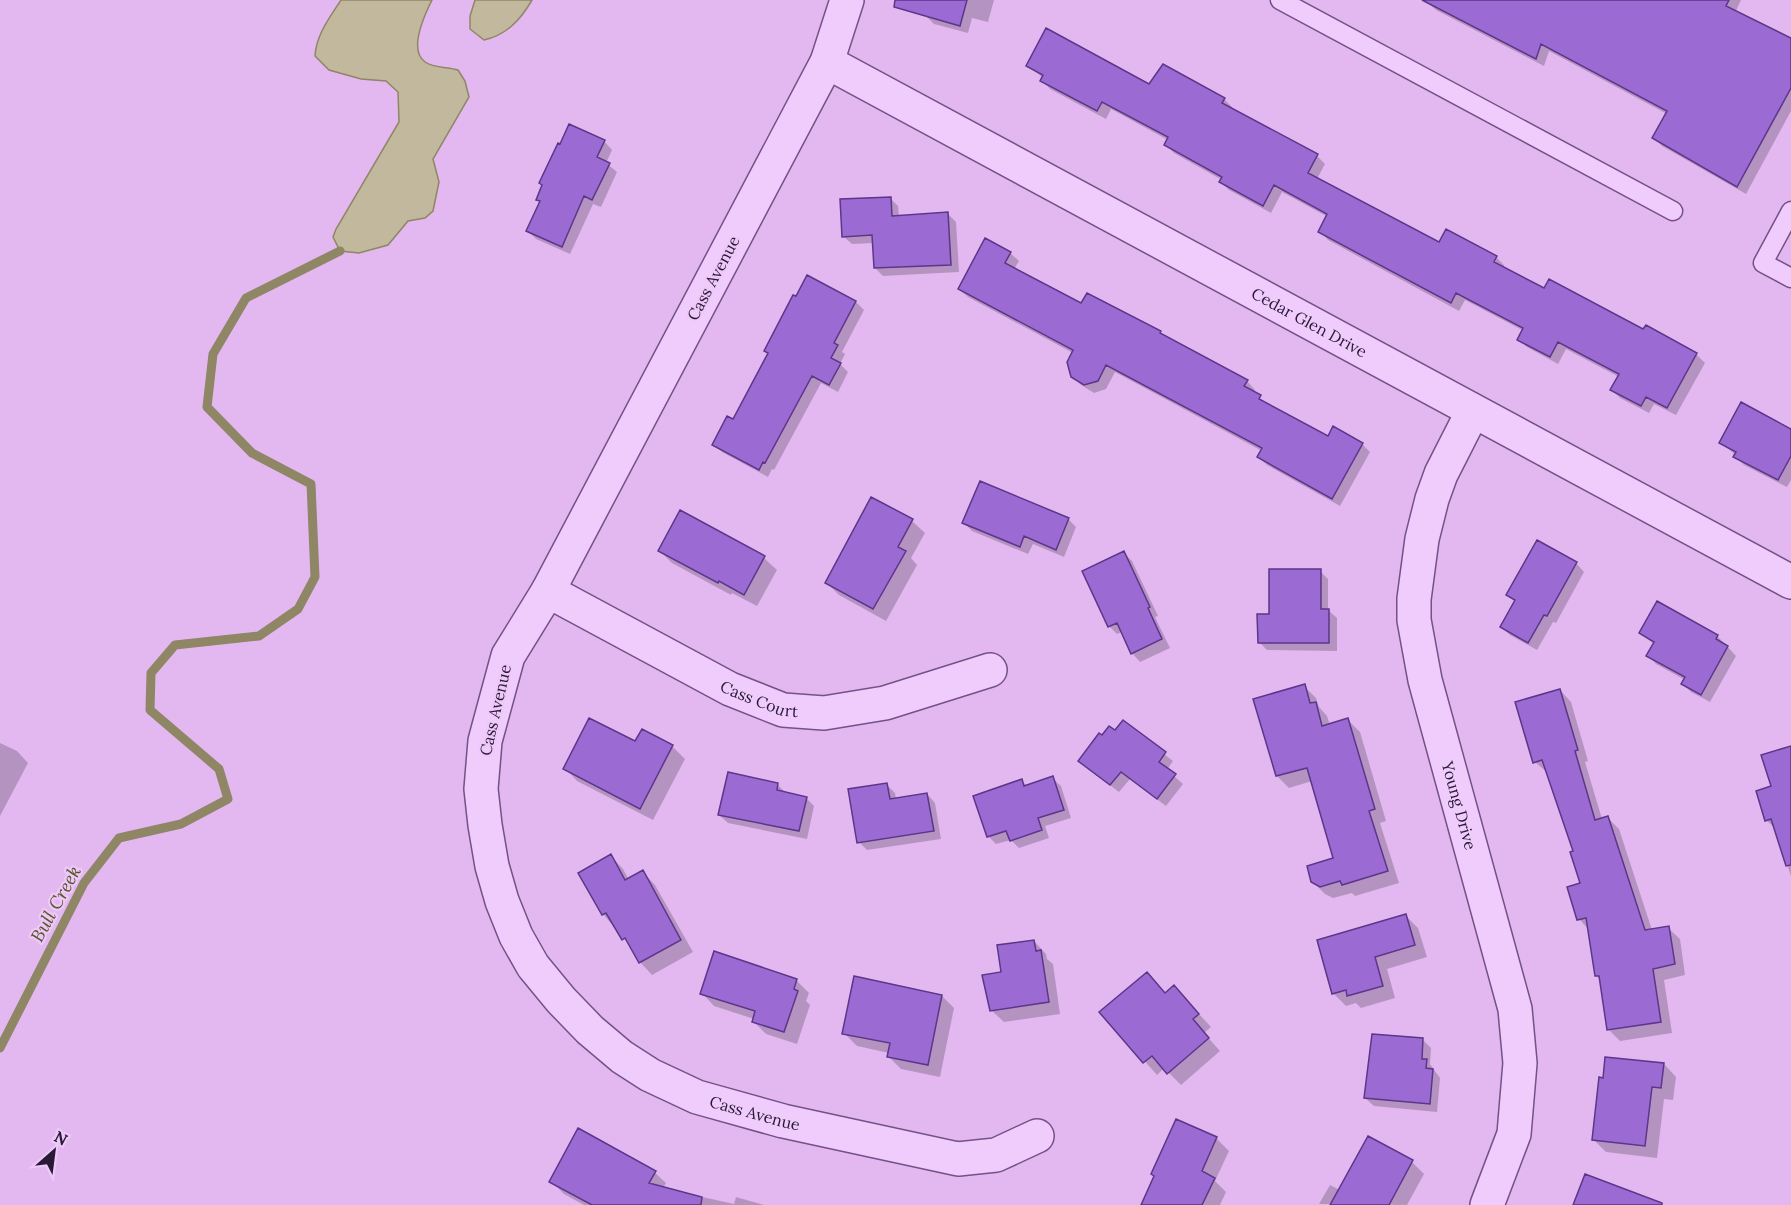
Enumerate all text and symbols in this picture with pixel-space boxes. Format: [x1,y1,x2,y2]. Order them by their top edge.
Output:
street label: Cass Avenue [682,232,744,324]
street label: Cedar Glen Drive [1248,283,1371,362]
street label: Cass Avenue [475,662,515,757]
street label: Cass Court [717,676,800,721]
street label: Young Drive [1437,758,1481,852]
water label: Bull Creek [25,862,86,946]
street label: Cass Avenue [707,1091,802,1134]
north arrow [24,1121,84,1181]
text: N [51,1126,71,1149]

